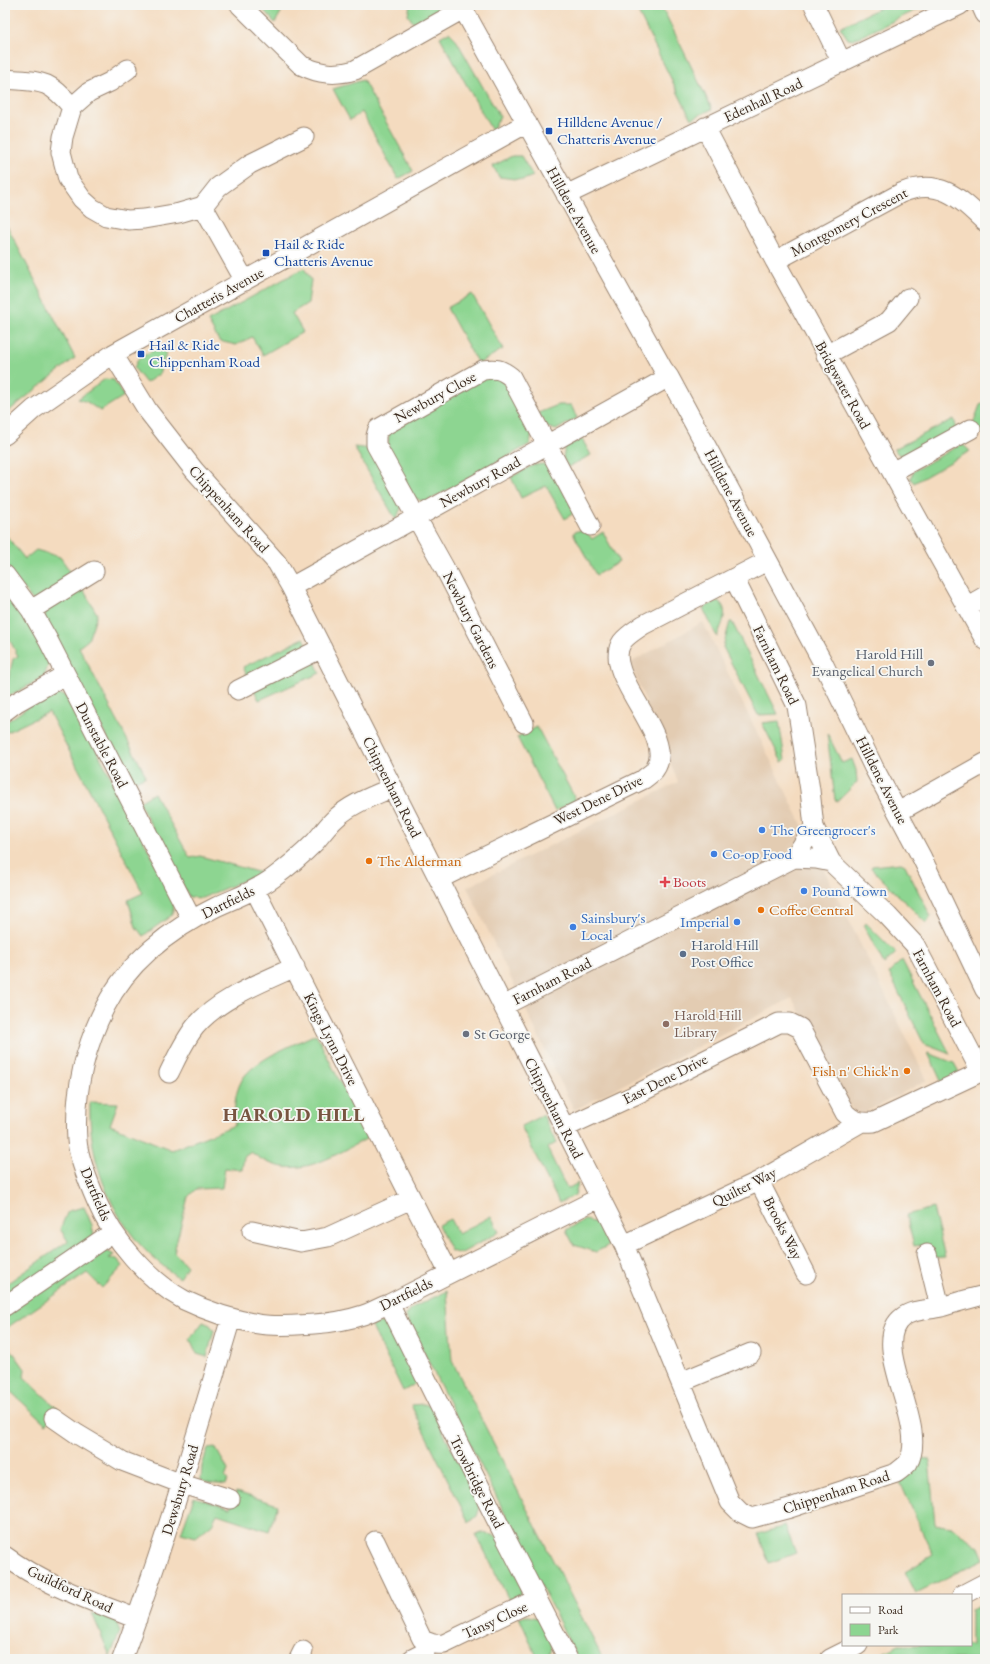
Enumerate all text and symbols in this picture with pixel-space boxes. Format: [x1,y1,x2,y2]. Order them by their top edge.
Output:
street label: Edenhall Road [720,73,806,126]
place label: Hilldene Avenue / Chatteris Avenue [557,112,662,148]
marker: Hilldene Avenue / Chatteris Avenue [544,126,554,136]
street label: Hilldene Avenue [543,163,606,257]
street label: Montgomery Crescent [787,183,911,260]
place label: Hail & Ride Chatteris Avenue [274,234,373,270]
marker: Hail & Ride Chatteris Avenue [261,248,271,258]
street label: Chatteris Avenue [171,262,267,327]
place label: Hail & Ride Chippenham Road [149,335,261,371]
street label: Bridgwater Road [811,337,876,432]
marker: Hail & Ride Chippenham Road [136,349,146,359]
street label: Newbury Close [391,366,479,427]
street label: Hilldene Avenue [700,446,762,540]
street label: Newbury Road [436,451,524,512]
street label: Chippenham Road [185,461,274,557]
street label: Newbury Gardens [439,568,504,672]
street label: Farnham Road [749,622,804,708]
place label: Harold Hill Evangelical Church [812,644,923,680]
marker: Harold Hill Evangelical Church [926,658,936,668]
street label: Dunstable Road [72,699,133,791]
street label: Chippenham Road [359,733,426,841]
street label: Hilldene Avenue [852,733,913,827]
street label: West Dene Drive [550,770,645,829]
place label: The Greengrocer's [770,820,876,839]
marker: The Greengrocer's [757,825,767,835]
place label: Co-op Food [722,844,792,863]
marker: Co-op Food [709,849,719,859]
place label: The Alderman [377,851,462,870]
marker: The Alderman [364,856,374,866]
place label: Boots [673,872,706,891]
marker: Boots [660,877,670,887]
street label: Dartfields [198,881,258,923]
place label: Pound Town [812,881,887,900]
marker: Pound Town [799,886,809,896]
place label: Coffee Central [769,900,854,919]
marker: Coffee Central [756,905,766,915]
place label: Sainsbury's Local [581,908,646,944]
place label: Imperial [680,912,729,931]
marker: Imperial [732,917,742,927]
marker: Sainsbury's Local [568,922,578,932]
place label: Harold Hill Post Office [691,935,759,971]
street label: Farnham Road [909,945,966,1031]
marker: Harold Hill Post Office [678,949,688,959]
street label: Farnham Road [509,952,595,1009]
street label: Kings Lynn Drive [300,989,363,1088]
place label: Harold Hill Library [674,1005,742,1041]
marker: Harold Hill Library [661,1019,671,1029]
place label: St George [474,1024,530,1043]
marker: St George [461,1029,471,1039]
street label: East Dene Drive [619,1049,710,1108]
street label: Chippenham Road [521,1054,588,1162]
place label: Fish n' Chick'n [812,1061,899,1080]
marker: Fish n' Chick'n [902,1066,912,1076]
district label: HAROLD HILL [223,1102,365,1127]
street label: Quilter Way [708,1162,780,1211]
street label: Dartfields [77,1164,116,1224]
street label: Brooks Way [760,1193,808,1263]
street label: Dartfields [376,1273,436,1315]
street label: Trowbridge Road [446,1432,509,1532]
street label: Dewsbury Road [157,1442,202,1538]
street label: Chippenham Road [780,1465,892,1518]
street label: Guildford Road [24,1560,117,1617]
legend [842,1594,972,1646]
street label: Tansy Close [459,1596,530,1643]
text: Road [878,1602,904,1618]
text: Park [878,1622,899,1638]

